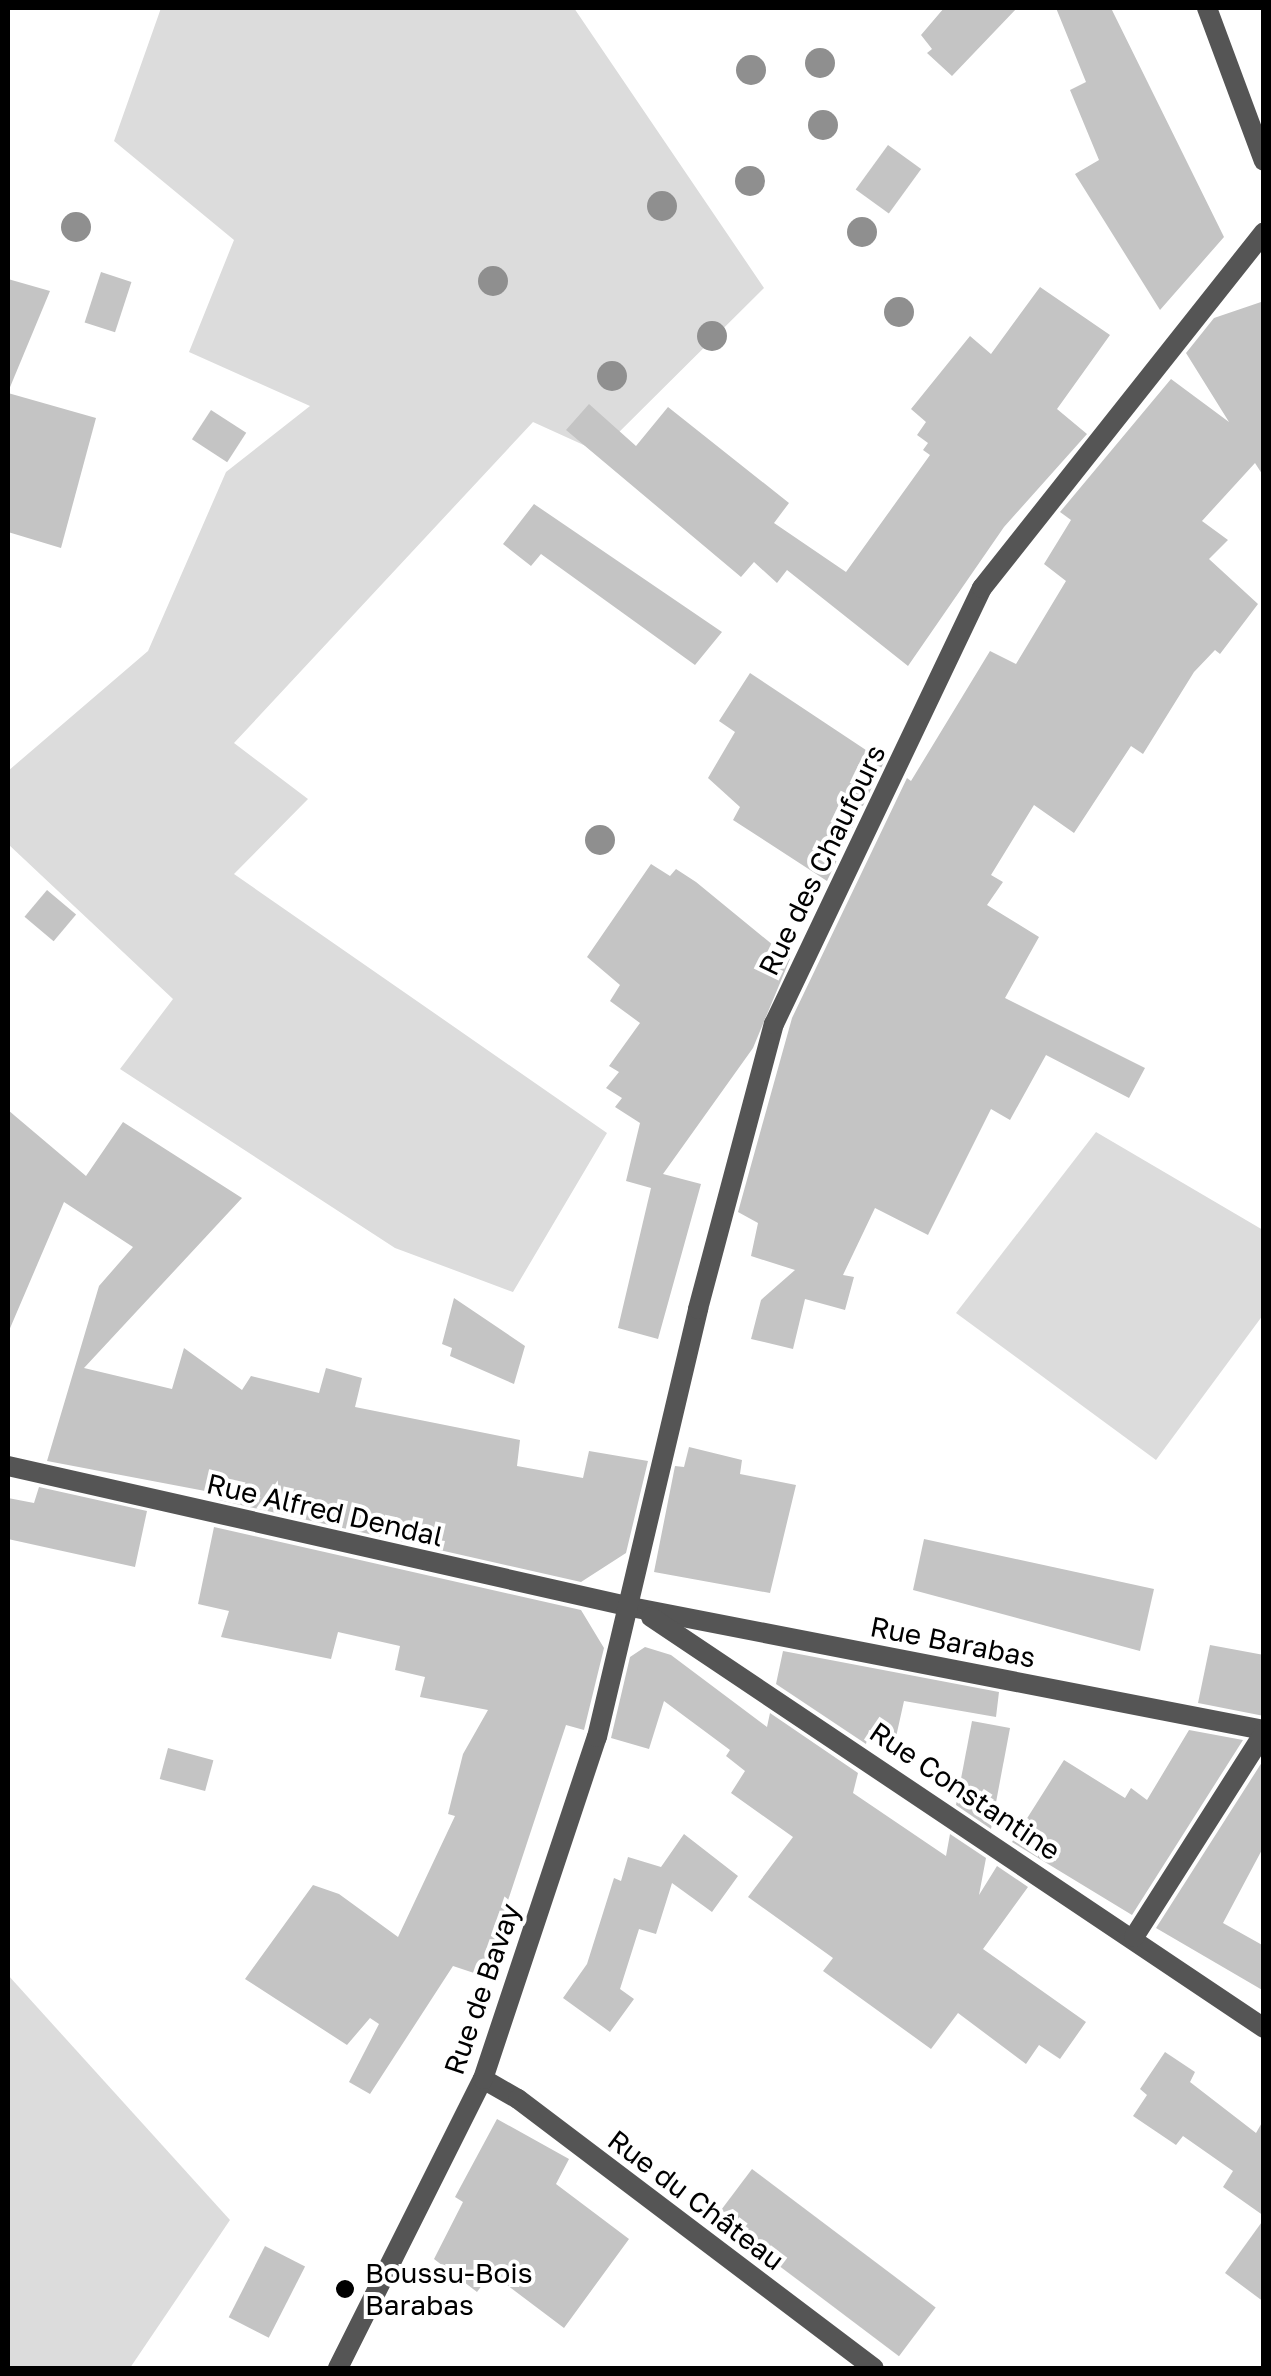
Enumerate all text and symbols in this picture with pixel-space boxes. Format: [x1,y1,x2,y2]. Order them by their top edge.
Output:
street label: Rue des Chaufours [752,739,892,981]
street label: Rue Alfred Dendal [203,1466,447,1554]
street label: Rue Barabas [868,1610,1038,1674]
street label: Rue Constantine [863,1715,1067,1867]
street label: Rue de Bavay [437,1899,527,2079]
street label: Rue du Château [601,2123,791,2277]
place label: Boussu-Bois Barabas [365,2256,533,2322]
marker: Boussu-Bois Barabas [334,2278,356,2300]

